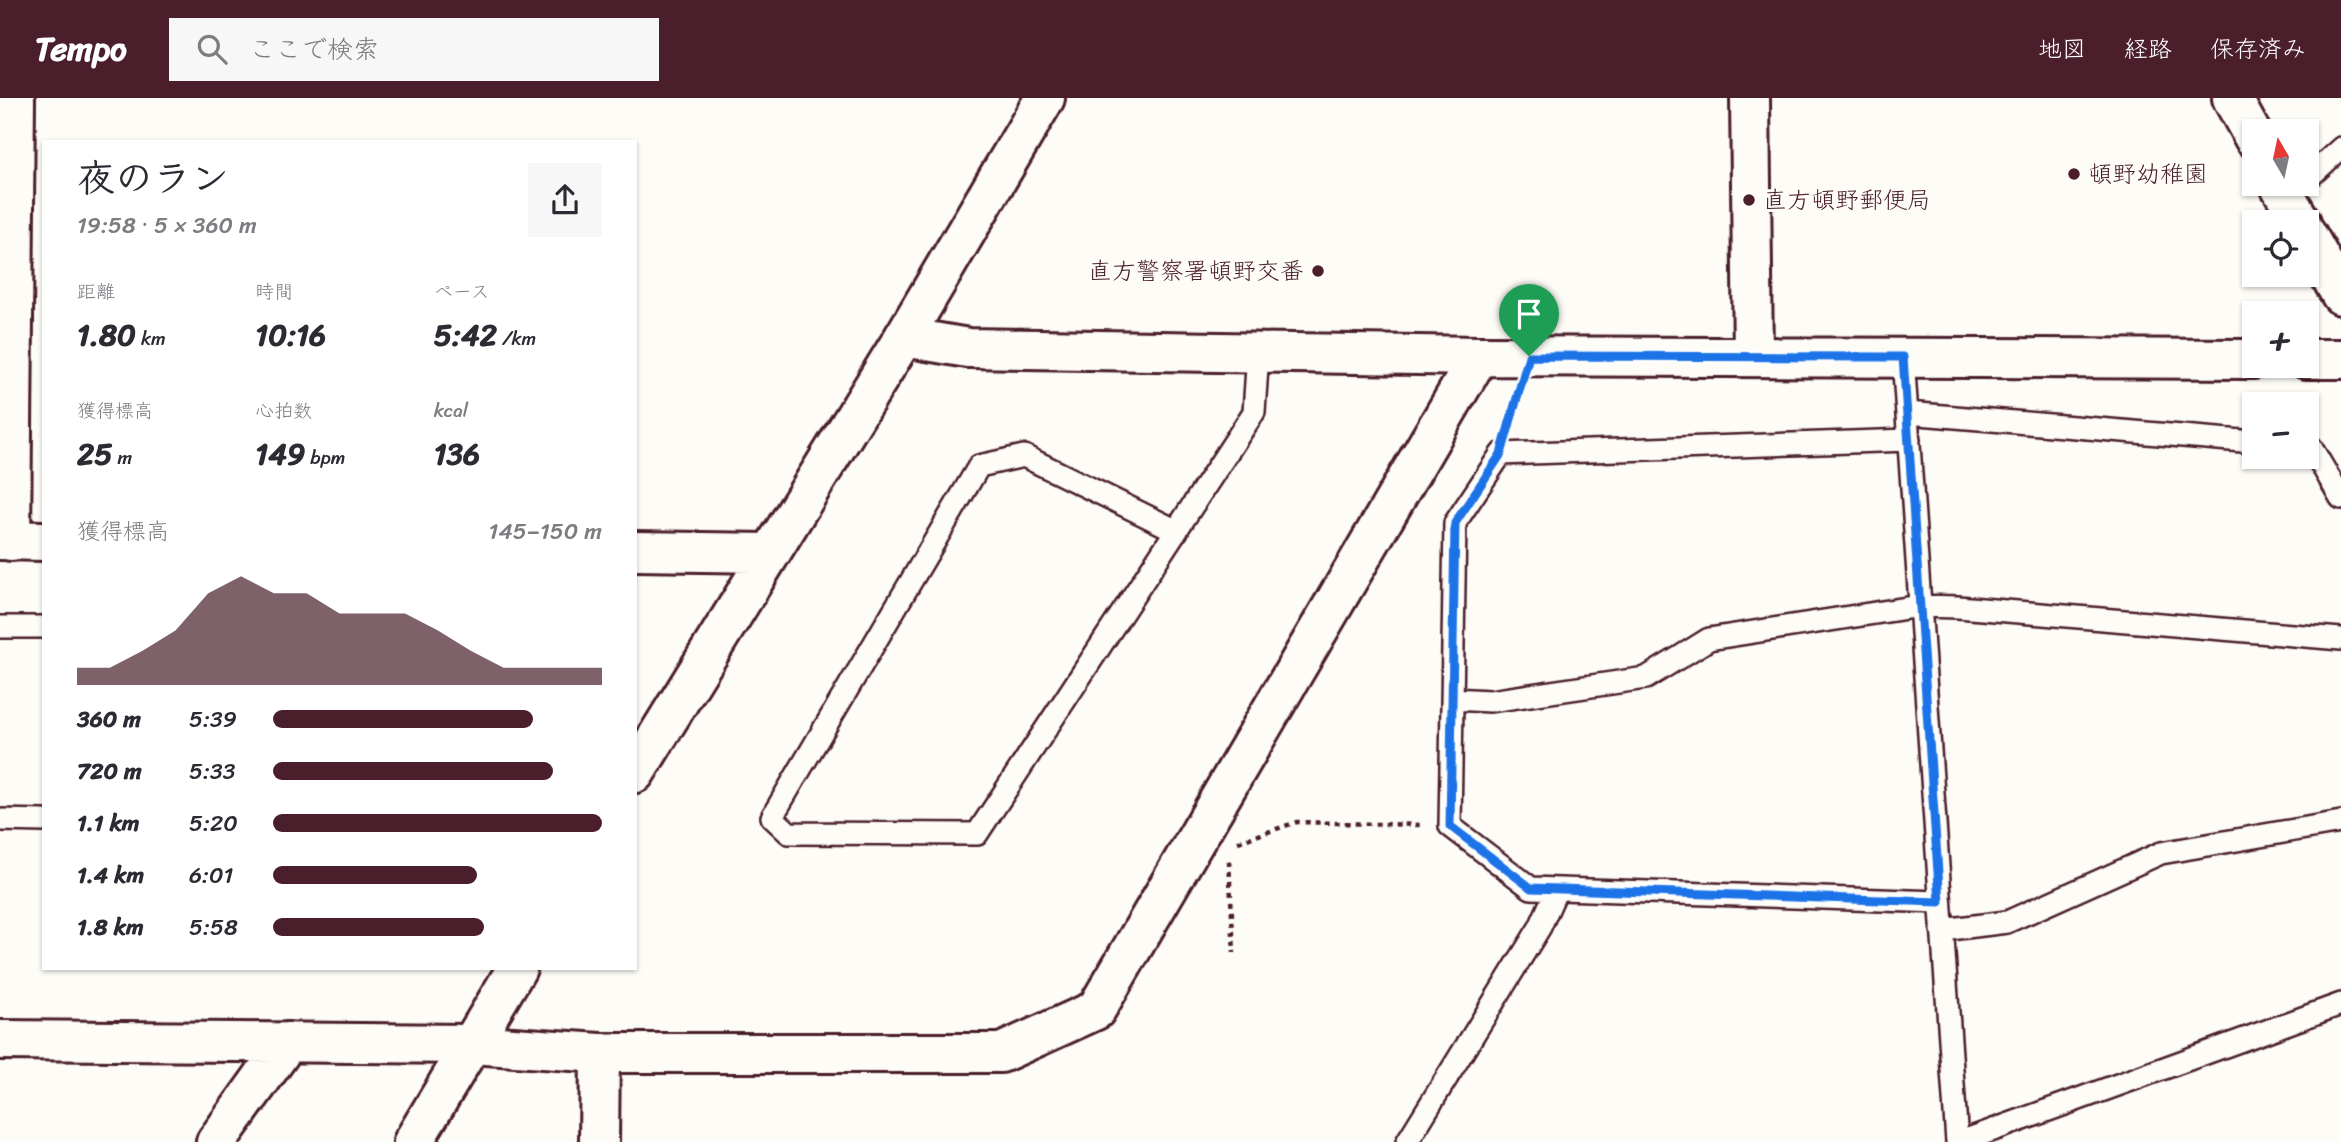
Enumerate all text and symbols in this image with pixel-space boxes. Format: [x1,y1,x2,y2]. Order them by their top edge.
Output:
search box [169,18,659,81]
text: Tempo [35,20,127,78]
text: ここで検索 [249,26,379,72]
text: 地図 [2038,28,2086,70]
text: 経路 [2124,28,2172,70]
text: 保存済み [2210,28,2306,70]
icon: search [193,30,231,68]
north arrow [2242,119,2319,196]
map controls [2242,119,2319,469]
text: 夜のラン [77,145,229,212]
place label: 頓野幼稚園 [2088,153,2208,195]
button: share [528,163,602,237]
marker: 頓野幼稚園 [2066,166,2082,182]
place label: 直方頓野郵便局 [1763,179,1931,221]
marker: 直方頓野郵便局 [1741,192,1757,208]
text: 19:58 · 5 × 360 m [77,205,257,246]
button: locate [2242,210,2319,287]
place label: 直方警察署頓野交番 [1088,250,1304,292]
marker: 直方警察署頓野交番 [1310,263,1326,279]
text: 距離 [77,275,115,308]
text: 時間 [255,275,293,308]
text: ペース [434,275,490,308]
pin [1499,284,1559,356]
icon: arrive [1510,295,1548,333]
button: + [2242,301,2319,378]
text: 1.80 [77,308,136,362]
text: 10:16 [255,308,326,362]
text: 5:42 [434,308,497,362]
text: km [136,322,166,355]
text: /km [497,322,536,355]
button: − [2242,392,2319,469]
text: 獲得標高 [77,394,153,427]
text: 心拍数 [255,394,312,427]
text: kcal [434,394,468,427]
text: 25 [77,427,113,481]
text: 149 [255,427,305,481]
text: 136 [434,427,480,481]
text: m [113,441,132,474]
text: bpm [305,441,345,474]
text: 獲得標高 [77,511,169,552]
text: 145–150 m [489,511,602,552]
text: 360 m [77,699,141,740]
text: 5:39 [189,699,237,740]
text: 720 m [77,751,142,792]
text: 5:33 [189,751,235,792]
text: 1.1 km [77,803,140,844]
text: 5:20 [189,803,238,844]
text: 1.4 km [77,855,144,896]
text: 6:01 [189,855,233,896]
text: 1.8 km [77,907,144,948]
text: 5:58 [189,907,238,948]

